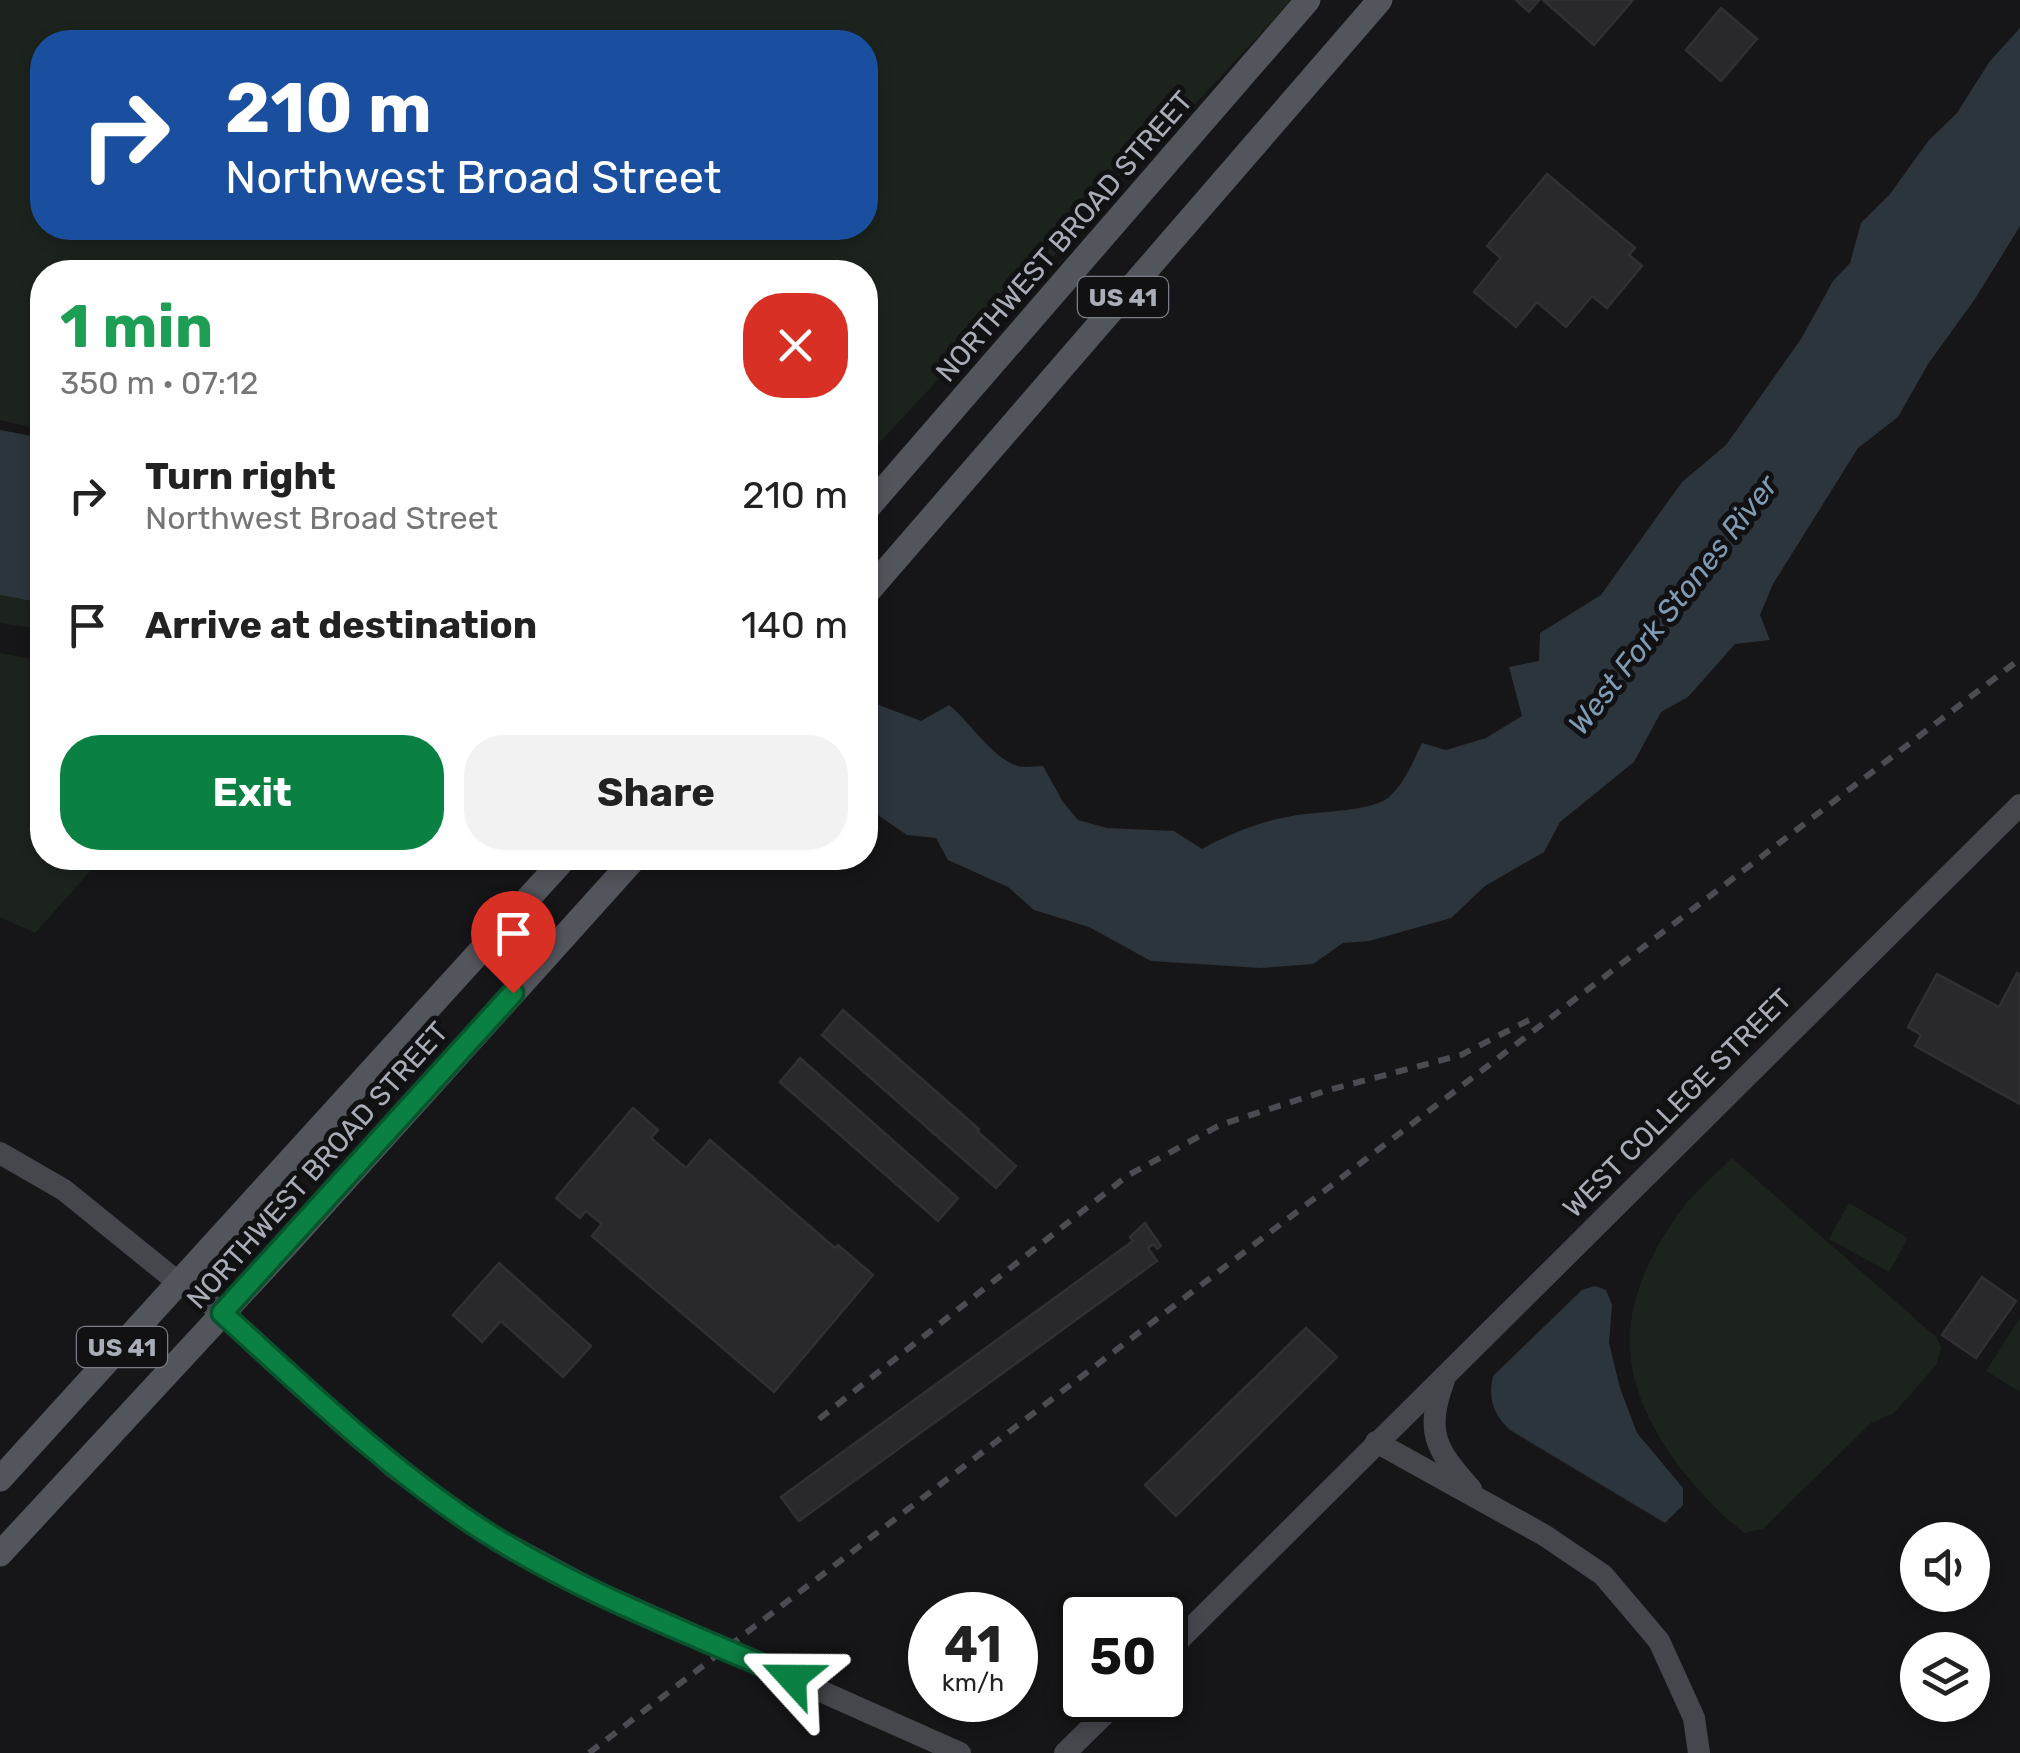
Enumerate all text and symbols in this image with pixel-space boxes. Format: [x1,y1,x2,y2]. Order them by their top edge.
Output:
text: 210 m [225,67,432,150]
icon: right [60,70,190,200]
street label: NORTHWEST BROAD STREET [929,84,1200,388]
text: Northwest Broad Street [225,151,721,204]
road number: US 41 [1078,277,1168,317]
text: 1 min [60,291,213,362]
button: close [743,293,848,398]
text: 350 m · 07:12 [60,364,259,402]
text: Turn right [145,453,336,499]
water label: West Fork Stones River [1561,467,1786,742]
icon: right [60,468,115,523]
text: 210 m [742,472,848,518]
text: Northwest Broad Street [145,499,498,537]
icon: arrive [60,598,115,653]
text: Arrive at destination [145,602,537,648]
text: 140 m [741,602,848,648]
button: Exit [60,735,444,850]
button: Share [464,735,848,850]
pin [471,891,556,994]
icon: arrive [486,906,541,961]
street label: WEST COLLEGE STREET [1556,982,1799,1225]
street label: NORTHWEST BROAD STREET [180,1015,455,1315]
road number: US 41 [77,1327,167,1367]
map controls [1900,1522,1990,1722]
button: sound [1900,1522,1990,1612]
speed limit sign: 50 [1058,1592,1188,1722]
text: 41 [944,1615,1002,1675]
position arrow [740,1626,844,1730]
button: layers [1900,1632,1990,1722]
text: km/h [942,1668,1004,1697]

